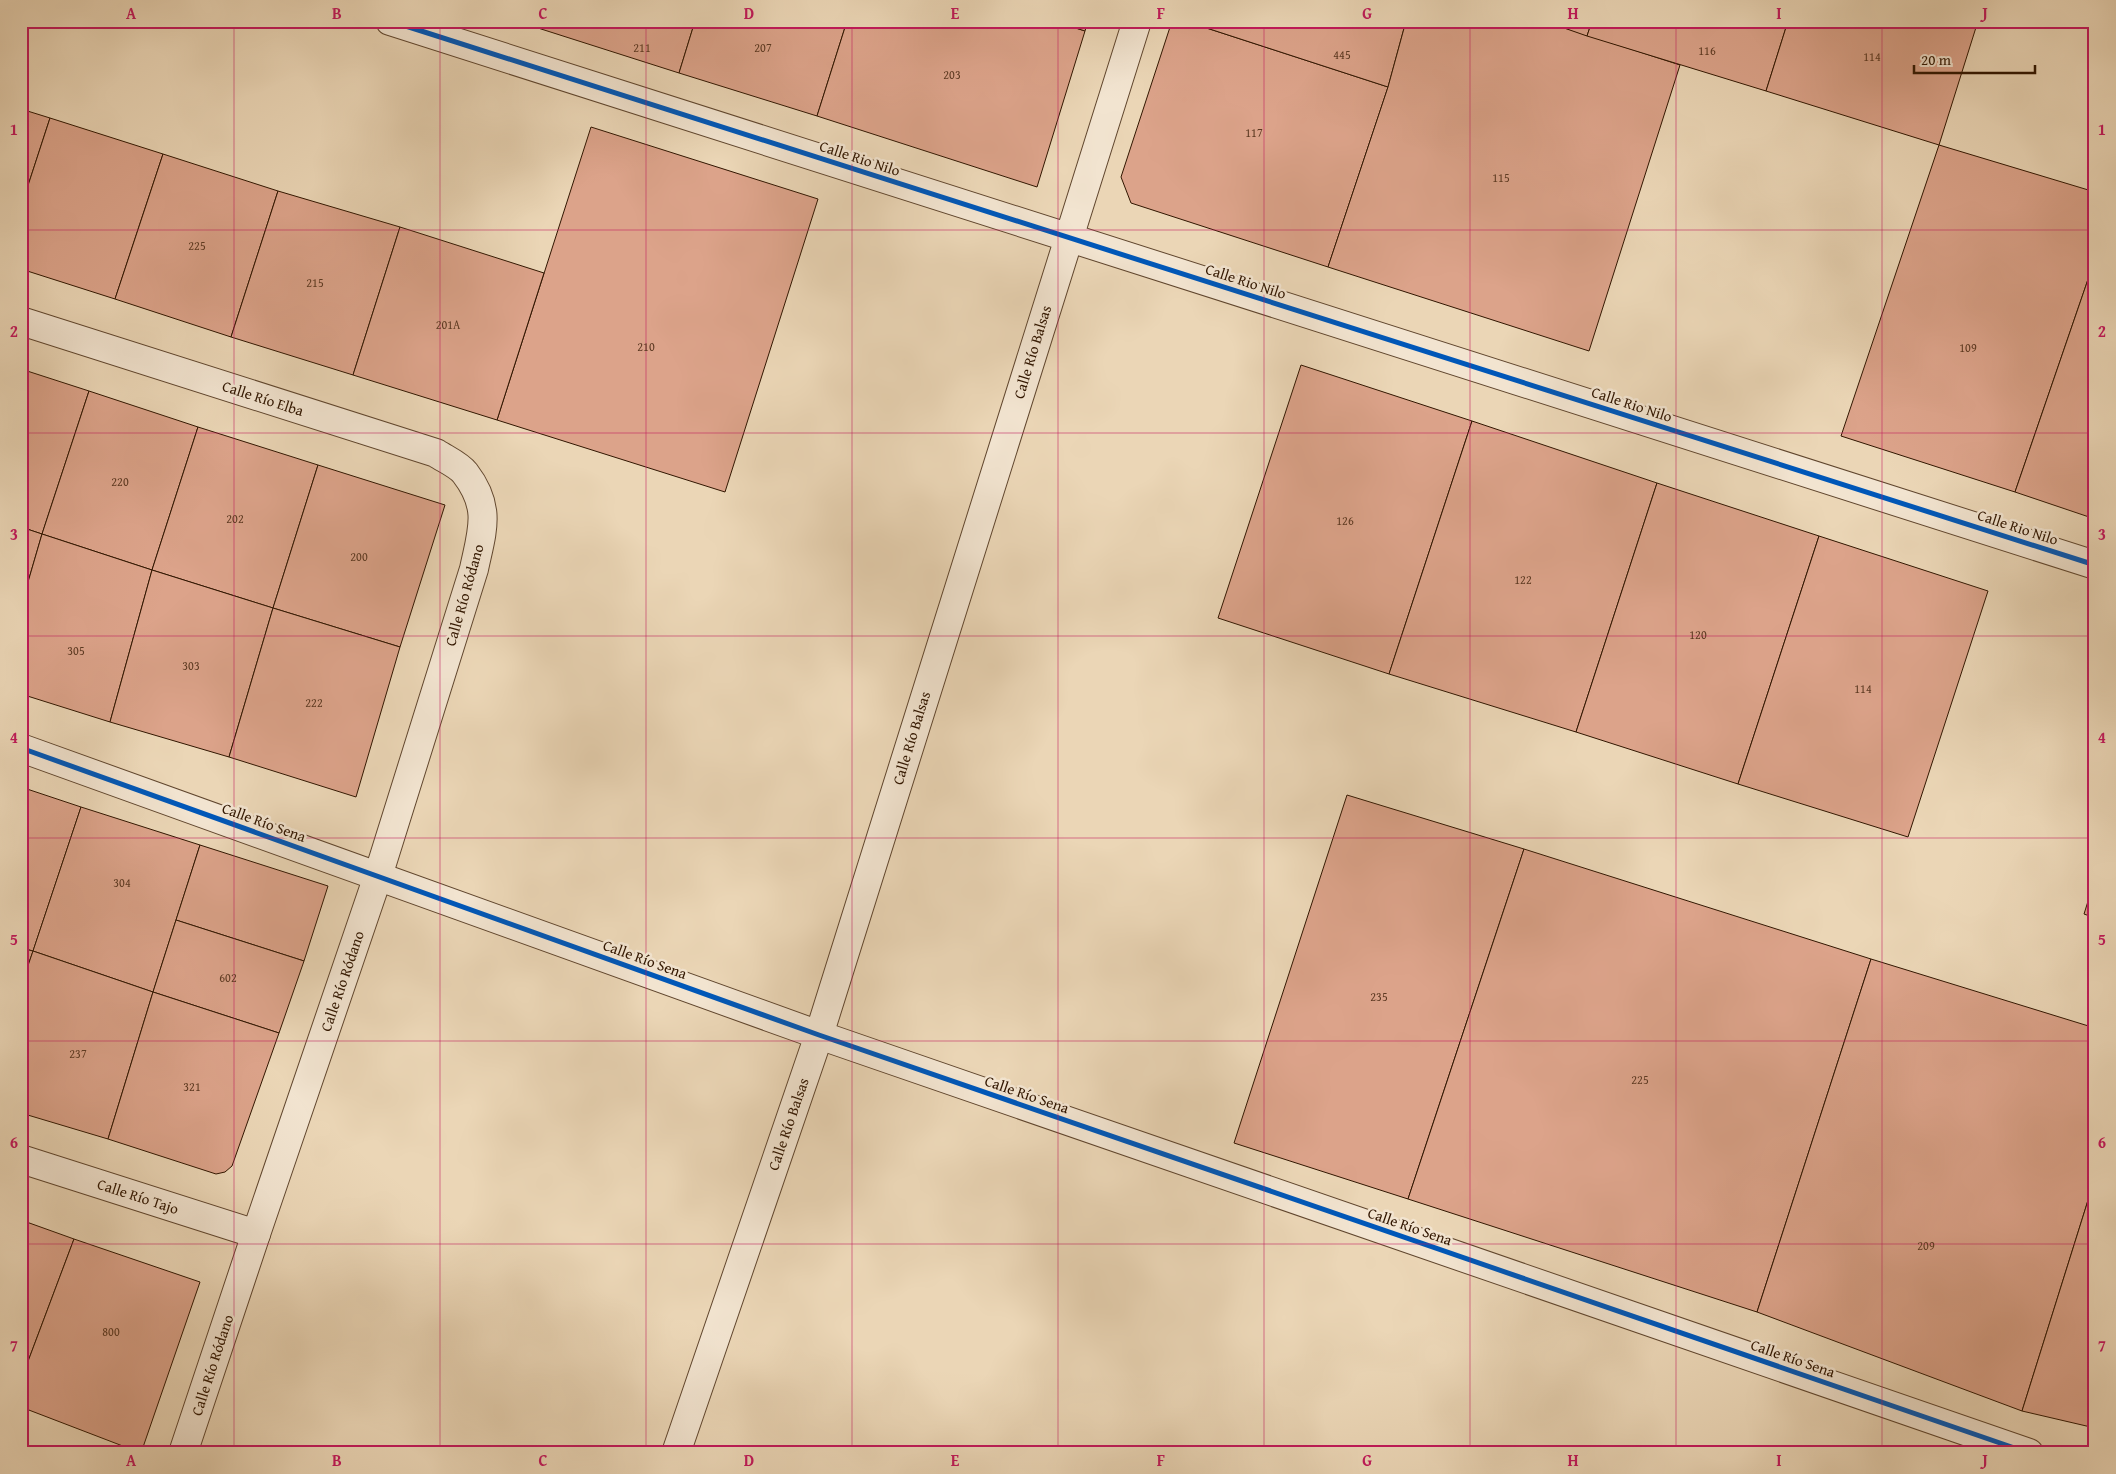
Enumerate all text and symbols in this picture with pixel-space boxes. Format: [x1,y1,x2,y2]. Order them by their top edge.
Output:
text: A [126,1,137,25]
text: B [332,1,342,25]
text: C [538,1,548,25]
text: D [744,1,754,25]
text: E [951,1,960,25]
text: F [1157,1,1165,25]
text: G [1362,1,1372,25]
text: H [1567,1,1579,25]
text: I [1776,1,1782,25]
text: J [1979,1,1988,25]
house number: 211 [633,39,651,56]
house number: 207 [754,39,772,56]
house number: 116 [1698,42,1716,59]
scale bar [1914,42,2035,74]
house number: 445 [1333,46,1351,63]
house number: 114 [1863,48,1881,65]
text: 20 m [1921,49,1952,70]
house number: 203 [943,66,961,83]
text: 1 [10,117,18,141]
text: 1 [2098,117,2106,141]
house number: 117 [1245,124,1263,141]
street label: Calle Rio Nilo [817,135,903,181]
house number: 115 [1492,169,1510,186]
house number: 225 [188,237,206,254]
street label: Calle Rio Nilo [1203,258,1289,304]
house number: 215 [306,274,324,291]
street label: Calle Río Balsas [1008,303,1056,401]
house number: 201A [436,316,461,333]
text: 2 [10,319,18,343]
text: 2 [2098,319,2106,343]
house number: 210 [637,338,655,355]
house number: 109 [1959,339,1977,356]
street label: Calle Río Elba [220,375,306,421]
street label: Calle Rio Nilo [1589,381,1675,427]
house number: 220 [111,473,129,490]
street label: Calle Rio Nilo [1975,504,2061,550]
house number: 202 [226,510,244,527]
house number: 126 [1336,512,1354,529]
text: 3 [10,522,18,546]
text: 3 [2098,522,2106,546]
street label: Calle Río Ródano [439,541,489,648]
house number: 200 [350,548,368,565]
house number: 122 [1514,571,1532,588]
house number: 120 [1689,626,1707,643]
house number: 305 [67,642,85,659]
house number: 303 [182,657,200,674]
house number: 114 [1854,680,1872,697]
street label: Calle Río Balsas [887,689,935,787]
house number: 222 [305,694,323,711]
text: 4 [10,725,18,749]
text: 4 [2098,725,2106,749]
street label: Calle Río Sena [219,797,309,847]
house number: 304 [113,874,131,891]
text: 5 [10,927,18,951]
street label: Calle Río Ródano [315,927,369,1034]
text: 5 [2098,927,2106,951]
street label: Calle Río Sena [600,934,690,984]
house number: 602 [219,969,237,986]
house number: 235 [1370,988,1388,1005]
house number: 237 [69,1045,87,1062]
street label: Calle Río Sena [982,1070,1072,1118]
house number: 225 [1631,1071,1649,1088]
street label: Calle Río Balsas [762,1075,814,1173]
house number: 321 [183,1078,201,1095]
text: 6 [10,1130,18,1154]
text: 6 [2098,1130,2106,1154]
street label: Calle Río Tajo [95,1173,182,1219]
street label: Calle Río Sena [1365,1202,1455,1250]
house number: 209 [1917,1237,1935,1254]
street label: Calle Río Ródano [186,1311,238,1418]
house number: 800 [102,1323,120,1340]
text: 7 [10,1333,18,1357]
text: 7 [2098,1333,2106,1357]
street label: Calle Río Sena [1748,1334,1838,1382]
text: A [126,1448,137,1472]
text: B [332,1448,342,1472]
text: C [538,1448,548,1472]
text: D [744,1448,754,1472]
text: E [951,1448,960,1472]
text: F [1157,1448,1165,1472]
text: G [1362,1448,1372,1472]
text: H [1567,1448,1579,1472]
text: I [1776,1448,1782,1472]
text: J [1979,1448,1988,1472]

